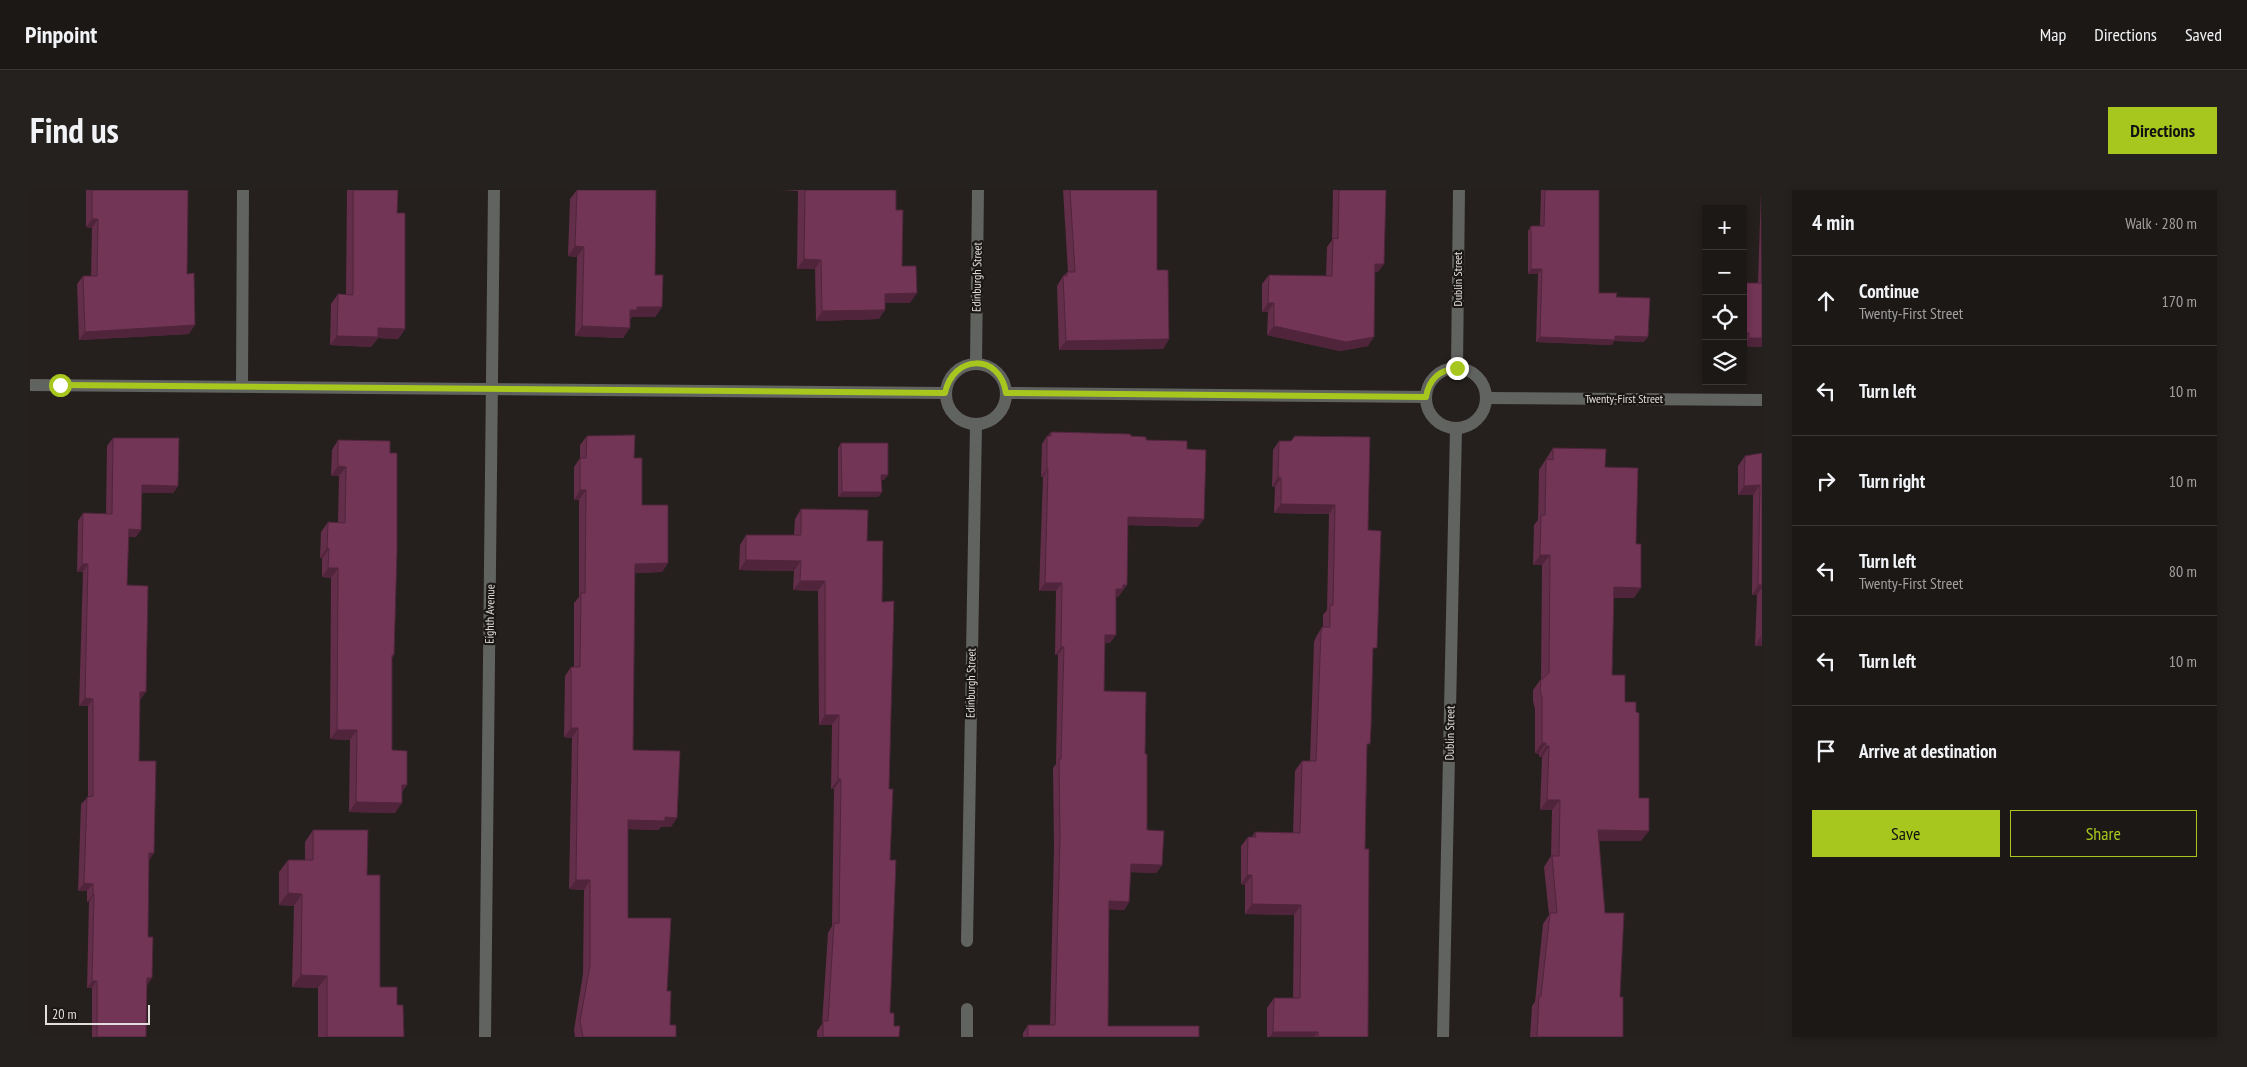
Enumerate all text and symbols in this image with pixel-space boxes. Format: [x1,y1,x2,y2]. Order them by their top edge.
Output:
text: Pinpoint [25,19,97,50]
text: Map [2040,23,2066,46]
text: Directions [2094,23,2157,46]
text: Saved [2185,23,2222,46]
text: Find us [30,107,119,153]
button: Directions [2108,107,2217,154]
map controls [1702,205,1747,385]
button: + [1702,205,1747,250]
text: 4 min [1812,209,1854,236]
text: Walk · 280 m [2125,213,2197,233]
street label: Edinburgh Street [968,241,985,312]
button: − [1702,250,1747,295]
street label: Dublin Street [1450,251,1465,306]
text: Continue [1859,279,1919,303]
icon: ahead [1812,287,1840,315]
text: 170 m [2162,291,2197,311]
button: locate [1702,295,1747,340]
text: Twenty-First Street [1859,303,1963,323]
button: layers [1702,340,1747,385]
route end [1446,357,1469,380]
route start [49,374,72,397]
icon: left [1812,377,1840,405]
text: Turn left [1859,379,1916,403]
text: 10 m [2169,381,2197,401]
street label: Twenty-First Street [1585,391,1664,406]
icon: right [1812,467,1840,495]
text: Turn right [1859,469,1925,493]
text: 10 m [2169,471,2197,491]
text: Turn left [1859,549,1916,573]
icon: left [1812,557,1840,585]
text: 80 m [2169,561,2197,581]
text: Twenty-First Street [1859,573,1963,593]
street label: Eighth Avenue [481,584,498,644]
street label: Edinburgh Street [962,647,979,718]
icon: left [1812,647,1840,675]
text: Turn left [1859,649,1916,673]
text: 10 m [2169,651,2197,671]
street label: Dublin Street [1442,705,1457,761]
icon: arrive [1812,737,1840,765]
text: Arrive at destination [1859,739,1997,763]
button: Save [1812,810,2000,857]
button: Share [2010,810,2197,857]
scale bar [45,1002,150,1025]
text: 20 m [52,1005,77,1023]

